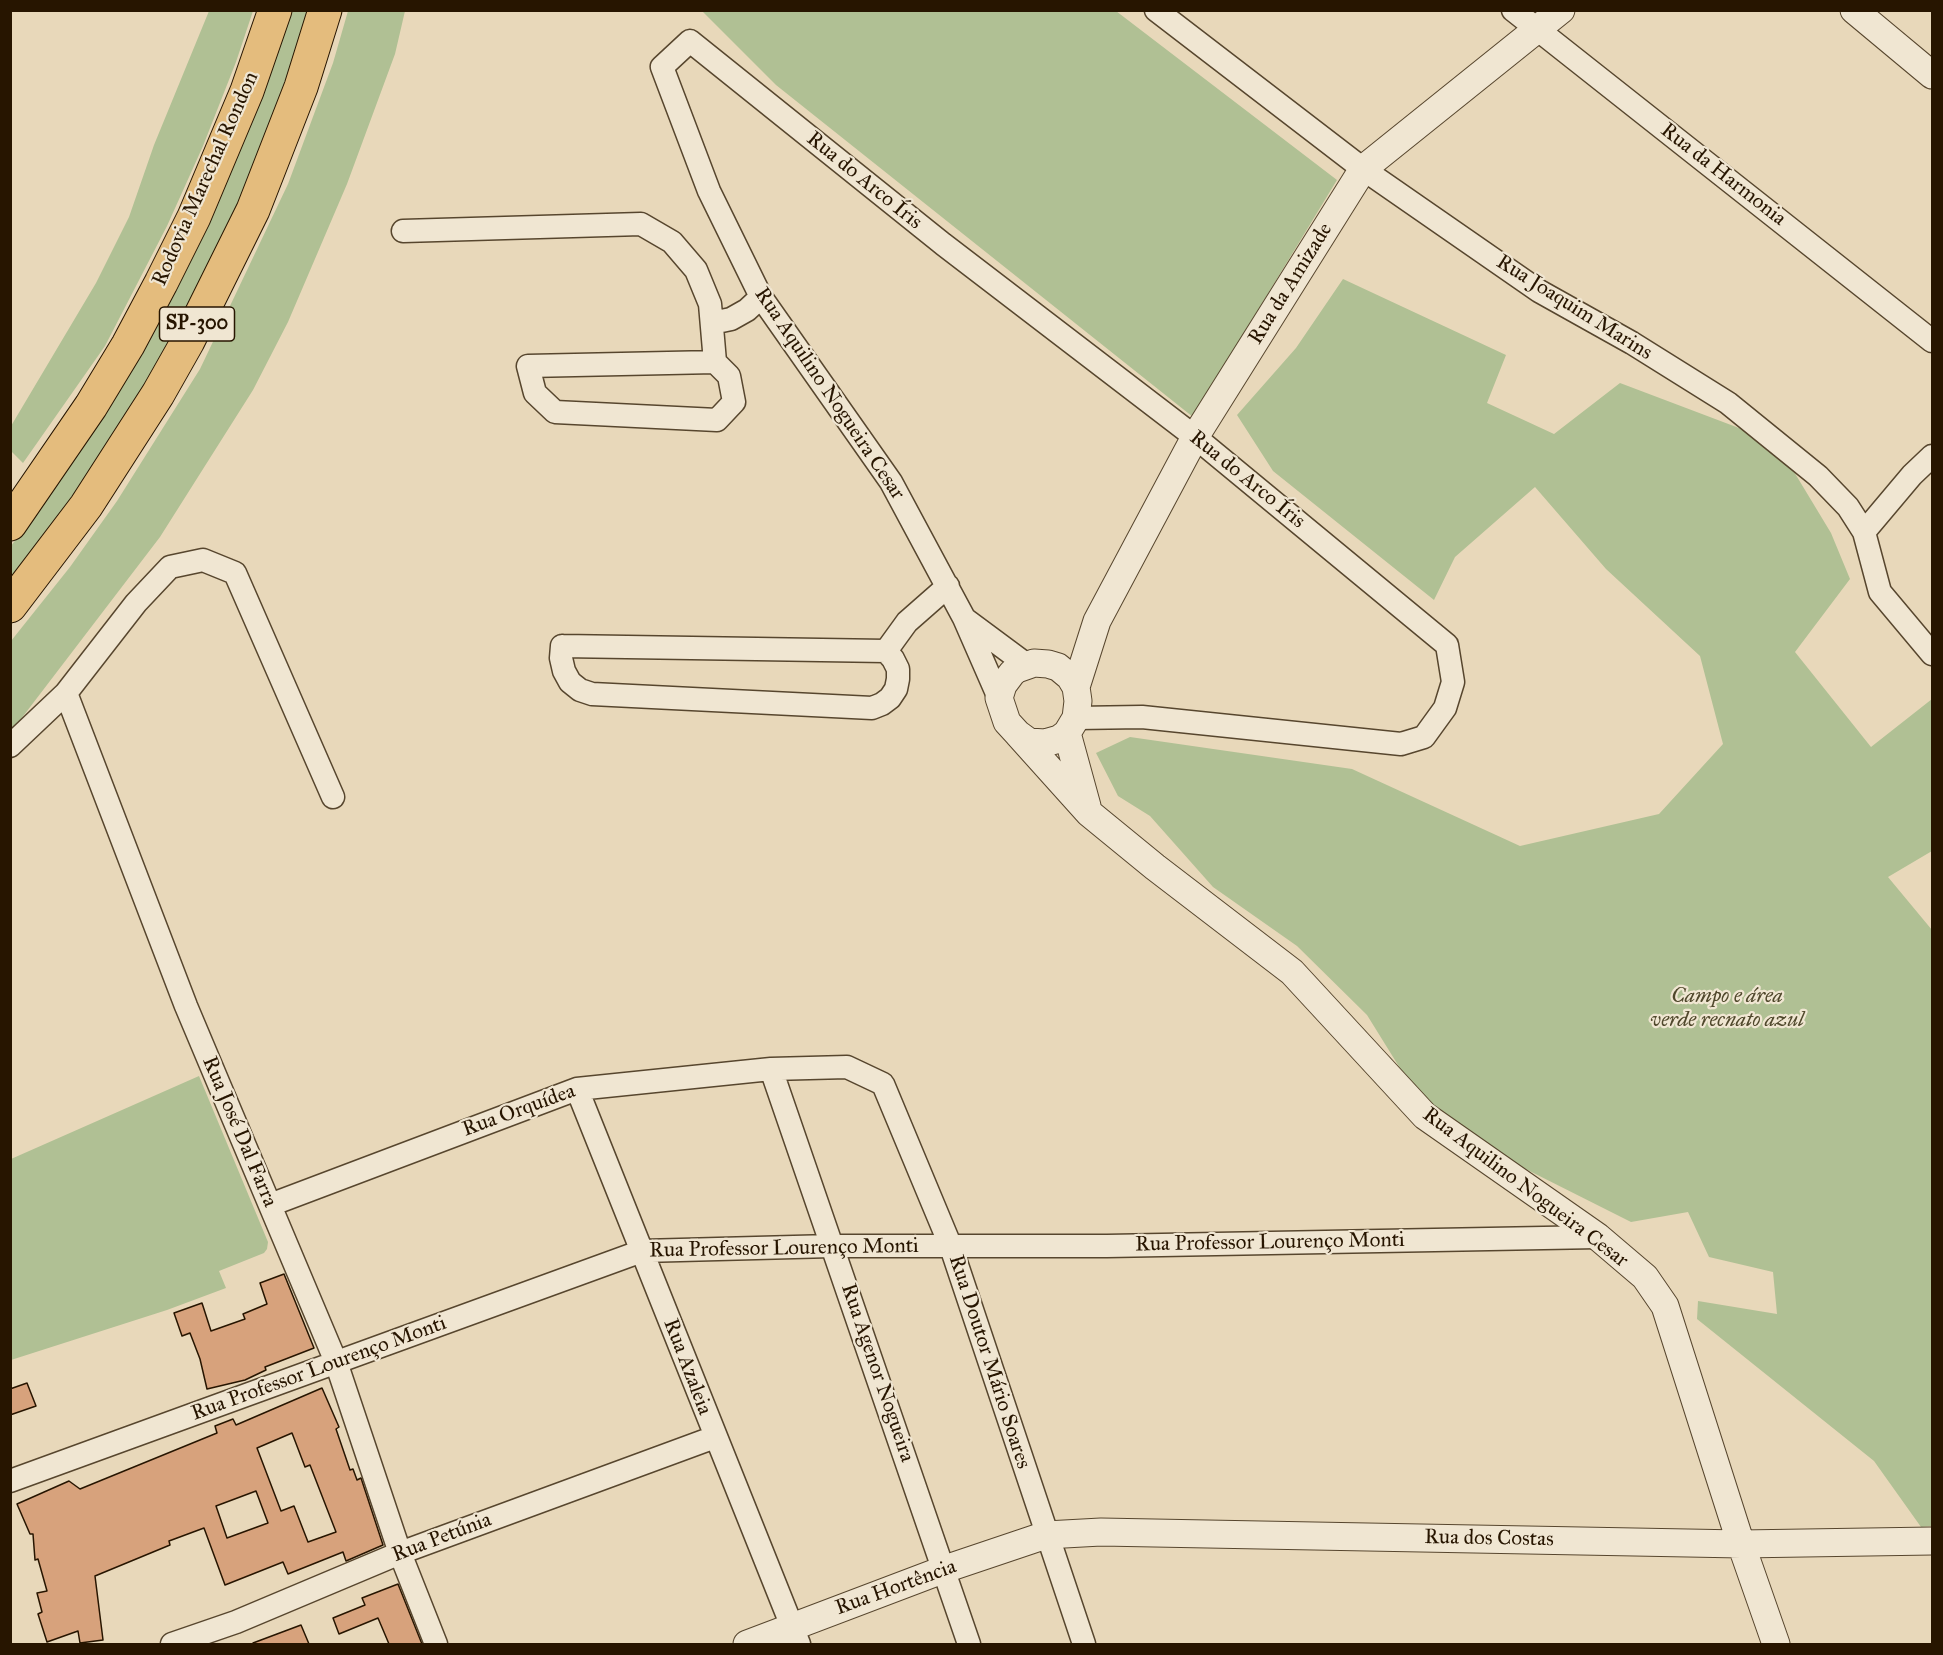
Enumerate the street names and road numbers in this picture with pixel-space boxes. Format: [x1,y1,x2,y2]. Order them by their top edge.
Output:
street label: Rodovia Marechal Rondon [147,68,265,290]
street label: Rua da Harmonia [1655,118,1791,232]
street label: Rua do Arco Íris [801,127,927,235]
street label: Rua da Amizade [1244,219,1338,349]
street label: Rua Joaquim Marins [1491,250,1657,366]
street label: Rua Aquilino Nogueira Cesar [748,283,910,505]
road number: SP-300 [160,307,234,341]
street label: Rua do Arco Íris [1184,426,1310,534]
street label: Rua José Dal Farra [196,1053,282,1211]
street label: Rua Orquídea [459,1079,579,1143]
street label: Rua Aquilino Nogueira Cesar [1417,1102,1633,1274]
street label: Rua Professor Lourenço Monti [1135,1228,1405,1258]
street label: Rua Professor Lourenço Monti [649,1234,919,1264]
street label: Rua Doutor Mário Soares [943,1252,1035,1472]
street label: Rua Agenor Nogueira [835,1281,919,1465]
street label: Rua Professor Lourenço Monti [188,1311,450,1427]
street label: Rua Azaleia [657,1315,717,1419]
street label: Rua Petúnia [389,1508,495,1568]
street label: Rua dos Costas [1424,1525,1554,1553]
street label: Rua Hortência [832,1554,960,1622]

